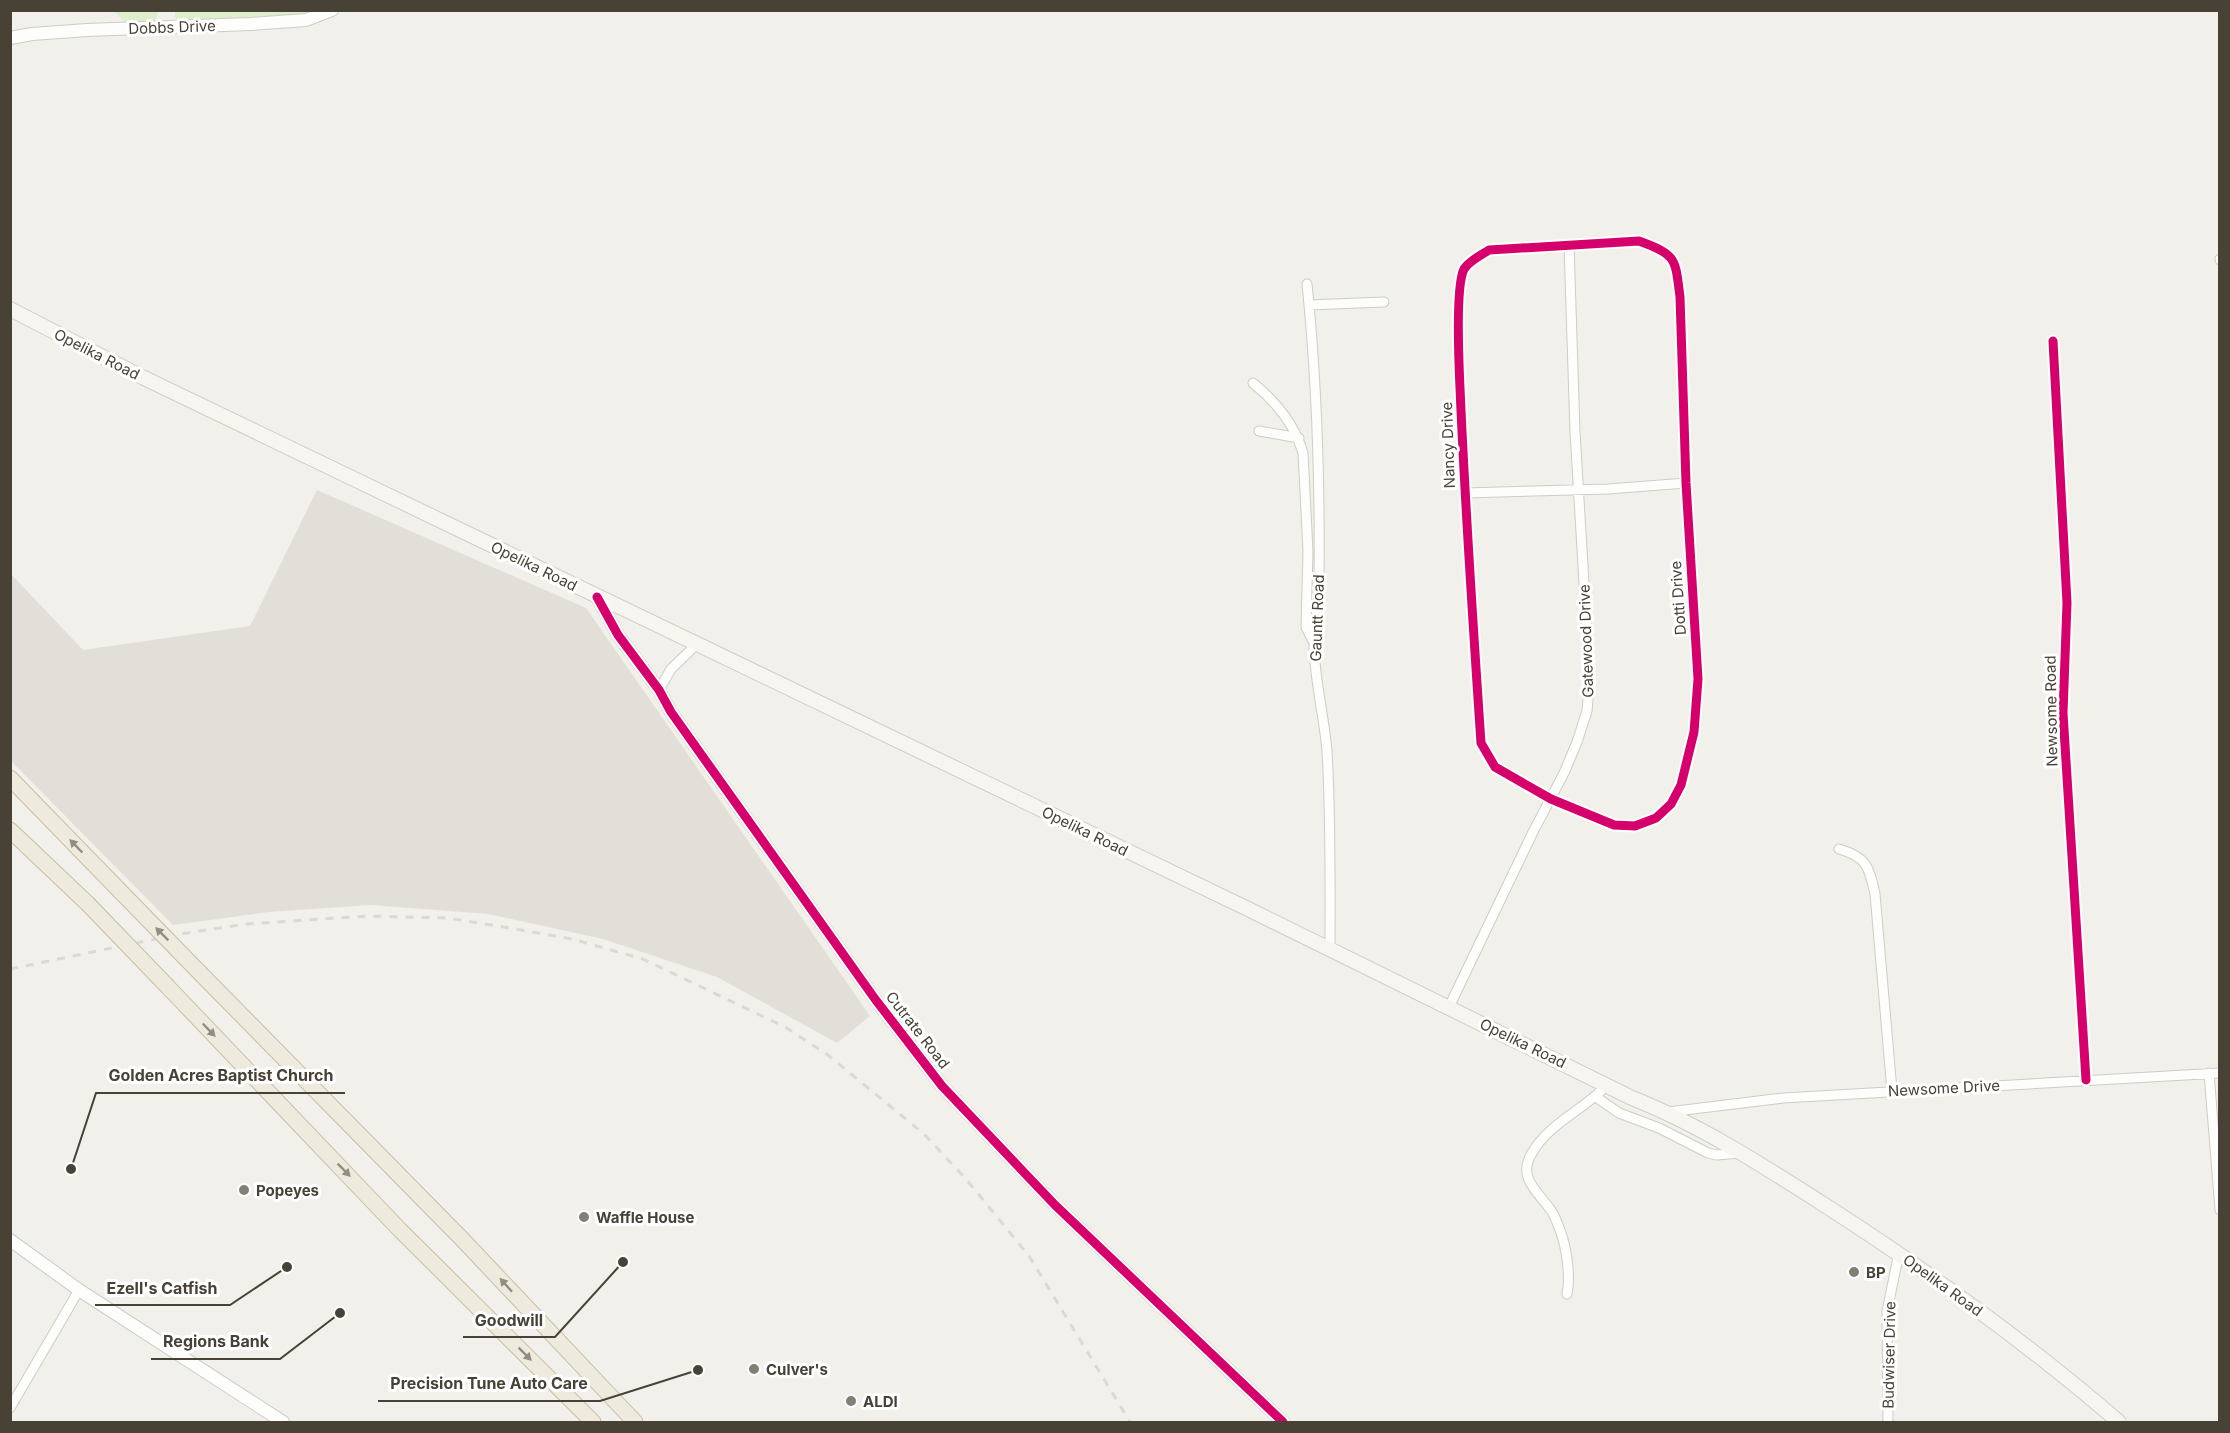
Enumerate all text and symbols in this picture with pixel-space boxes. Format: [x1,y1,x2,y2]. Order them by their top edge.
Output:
street label: Dobbs Drive [128,16,216,38]
street label: Opelika Road [51,324,143,384]
street label: Nancy Drive [1437,401,1459,489]
street label: Opelika Road [488,537,580,595]
street label: Dotti Drive [1666,560,1690,636]
street label: Gauntt Road [1306,574,1328,662]
street label: Gatewood Drive [1575,584,1597,698]
street label: Newsome Road [2041,655,2061,767]
street label: Opelika Road [1039,802,1131,860]
one-way arrow [70,840,84,854]
one-way arrow [155,926,169,941]
street label: Cutrate Road [882,988,954,1072]
street label: Opelika Road [1477,1014,1569,1072]
one-way arrow [201,1022,215,1036]
callout: Golden Acres Baptist Church [96,1059,345,1093]
text: Golden Acres Baptist Church [109,1065,333,1085]
street label: Newsome Drive [1887,1076,2001,1100]
one-way arrow [336,1163,350,1177]
place label: Popeyes [256,1181,319,1200]
marker: Popeyes [237,1183,251,1197]
place label: Waffle House [596,1208,694,1227]
marker: Waffle House [577,1210,591,1224]
street label: Opelika Road [1899,1250,1987,1320]
place label: BP [1866,1263,1886,1282]
marker: BP [1847,1265,1861,1279]
callout: Ezell's Catfish [95,1271,230,1305]
text: Ezell's Catfish [106,1278,218,1298]
one-way arrow [500,1278,513,1293]
street label: Budwiser Drive [1879,1301,1899,1409]
callout: Goodwill [463,1303,555,1337]
text: Goodwill [475,1310,543,1330]
callout: Regions Bank [151,1325,280,1359]
text: Regions Bank [163,1331,270,1351]
one-way arrow [517,1346,531,1360]
place label: Culver's [766,1360,828,1379]
marker: Culver's [747,1362,761,1376]
callout: Precision Tune Auto Care [378,1367,600,1401]
text: Precision Tune Auto Care [390,1373,588,1393]
place label: ALDI [863,1392,898,1411]
marker: ALDI [844,1394,858,1408]

